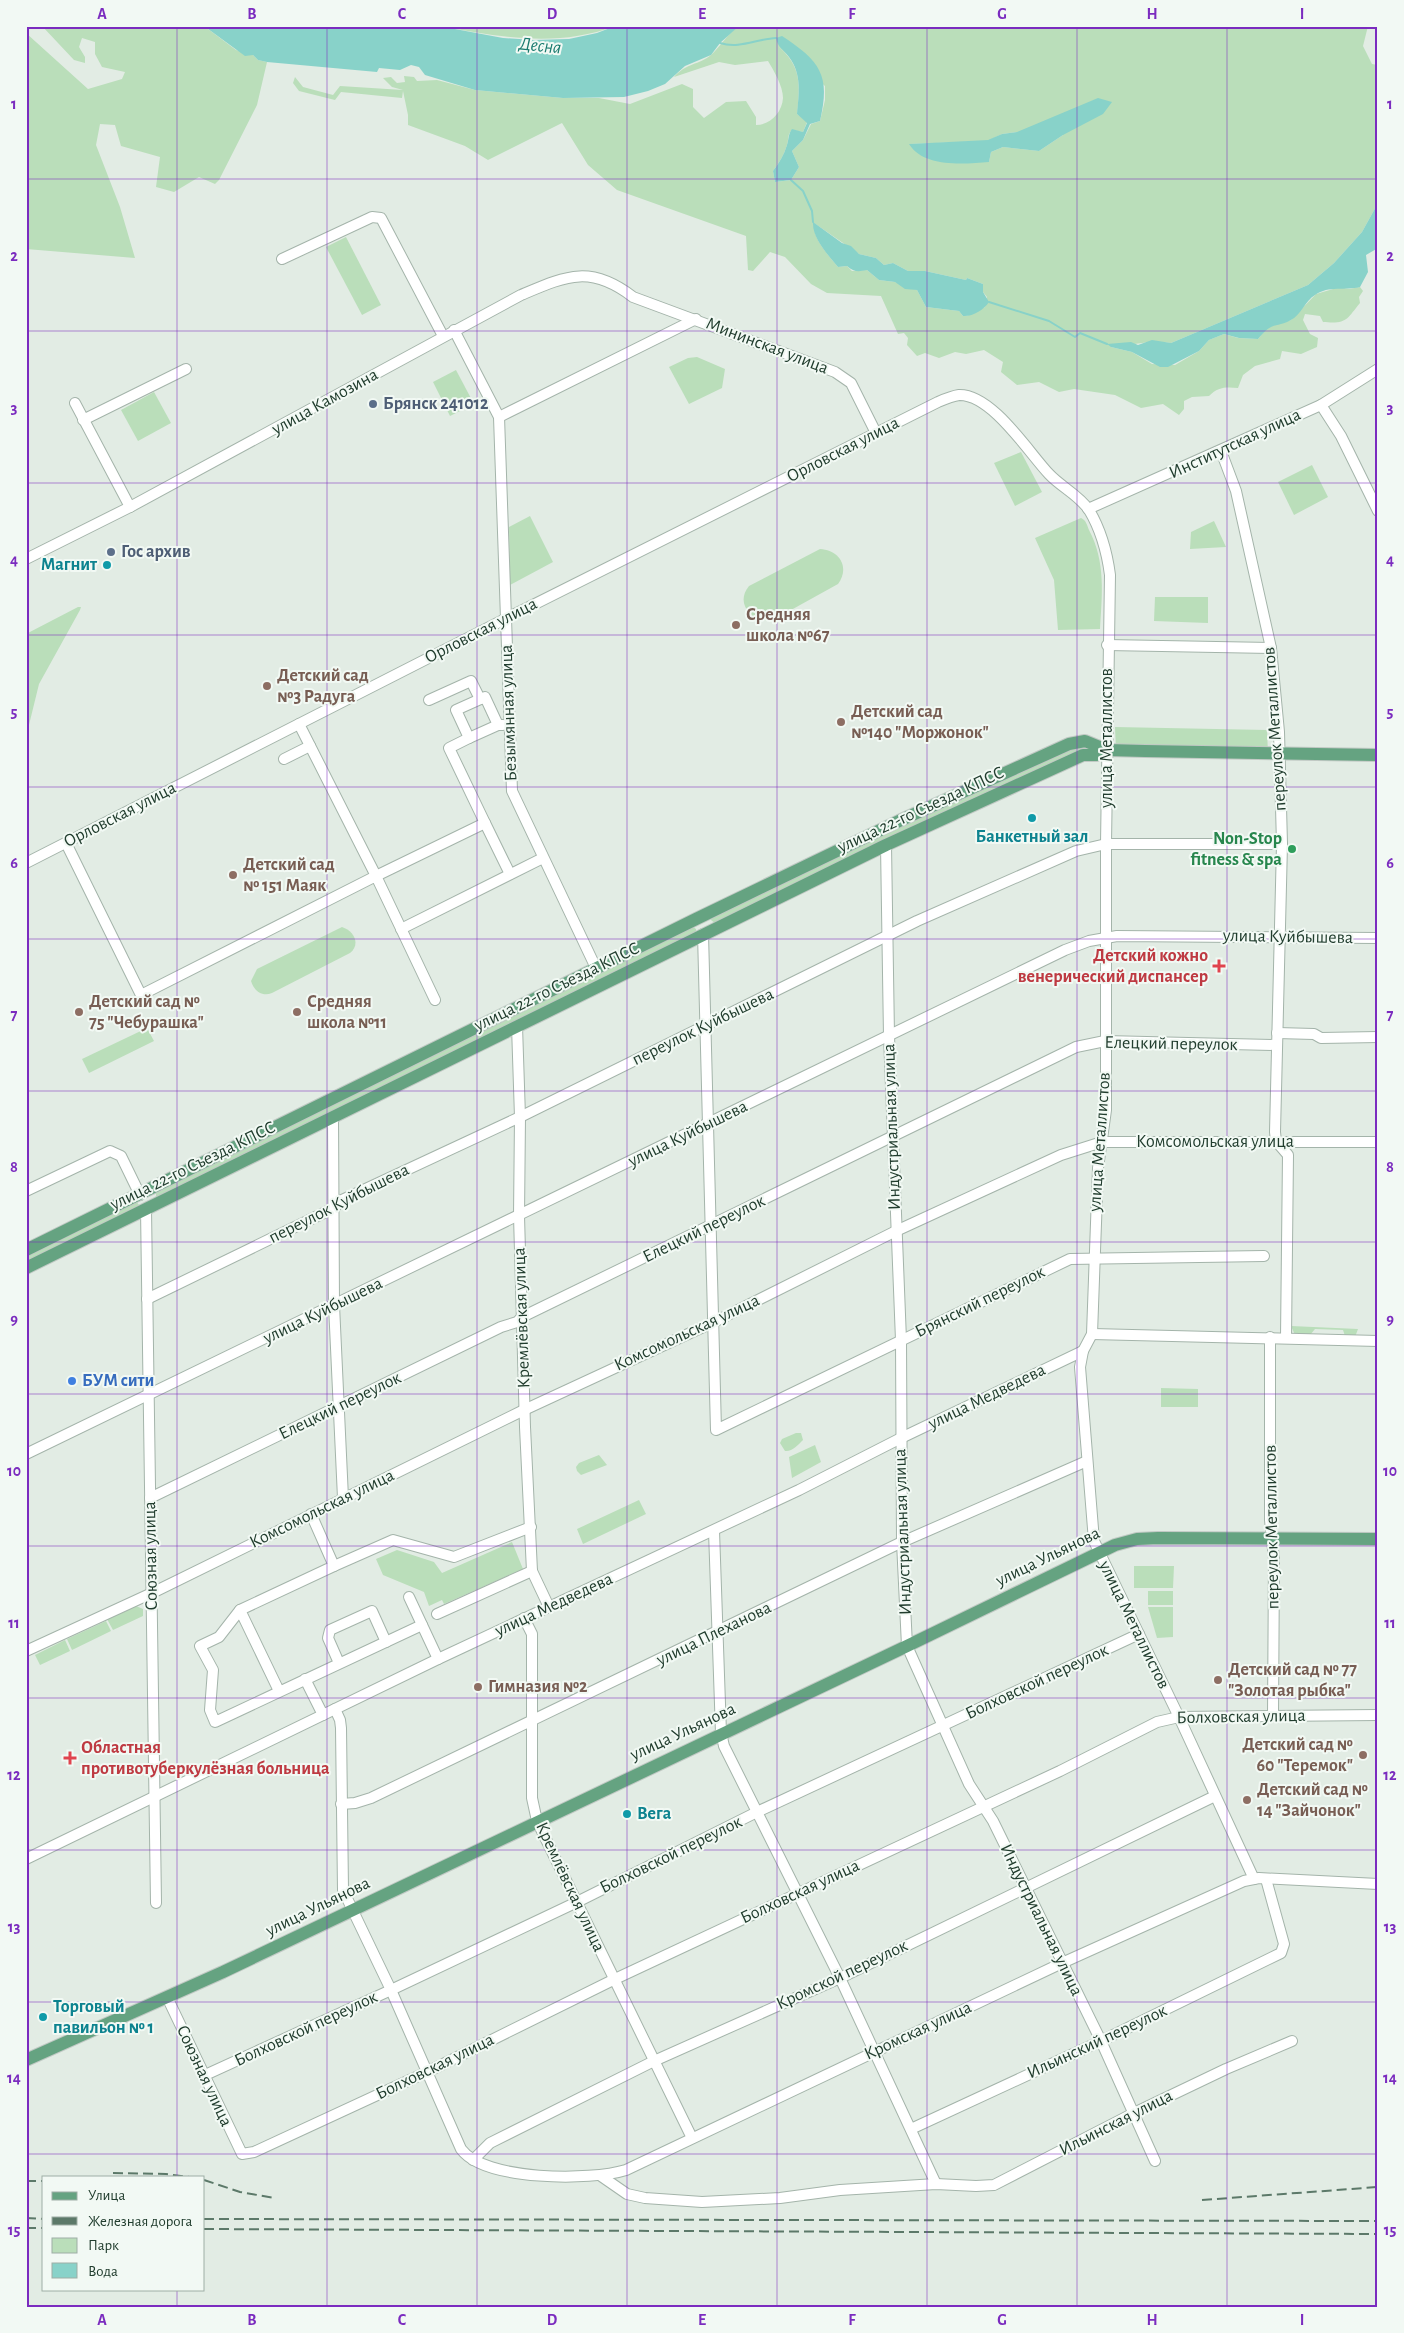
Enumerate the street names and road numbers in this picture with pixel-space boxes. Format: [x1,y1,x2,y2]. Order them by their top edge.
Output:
street label: Мининская улица [703,314,831,378]
street label: улица Камозина [268,365,381,439]
street label: Институтская улица [1166,406,1304,482]
street label: Орловская улица [784,414,902,486]
street label: Орловская улица [422,595,540,667]
street label: Безымянная улица [498,644,520,782]
street label: переулок Металлистов [1260,646,1290,812]
street label: улица Металлистов [1098,668,1116,809]
street label: улица 22-го Съезда КПСС [834,764,1007,857]
street label: Орловская улица [61,779,179,851]
street label: улица Куйбышева [1222,926,1353,947]
street label: улица 22-го Съезда КПСС [471,939,642,1035]
street label: переулок Куйбышева [629,984,777,1069]
street label: Елецкий переулок [1104,1034,1239,1054]
street label: Индустриальная улица [880,1043,904,1211]
street label: улица Металлистов [1086,1072,1114,1213]
street label: улица Куйбышева [624,1096,750,1171]
street label: улица 22-го Съезда КПСС [107,1118,278,1214]
street label: Комсомольская улица [1136,1133,1294,1151]
street label: переулок Куйбышева [265,1160,412,1247]
street label: Елецкий переулок [640,1191,769,1266]
street label: Кремлёвская улица [511,1247,533,1389]
street label: Брянский переулок [912,1263,1048,1341]
street label: улица Куйбышева [259,1273,385,1348]
street label: Комсомольская улица [611,1291,763,1375]
street label: улица Медведева [925,1361,1048,1434]
street label: Елецкий переулок [276,1368,405,1443]
street label: переулок Металлистов [1262,1445,1282,1609]
street label: Индустриальная улица [891,1448,915,1616]
street label: Комсомольская улица [247,1466,397,1552]
street label: Союзная улица [141,1501,161,1611]
street label: улица Ульянова [992,1524,1103,1590]
street label: улица Металлистов [1095,1557,1173,1692]
street label: улица Медведева [491,1570,616,1641]
street label: улица Плеханова [653,1599,774,1670]
street label: Болховской переулок [963,1641,1112,1723]
street label: улица Ульянова [627,1700,738,1765]
street label: Болховская улица [1176,1707,1306,1727]
street label: Болховской переулок [597,1813,745,1897]
street label: Кремлёвская улица [532,1819,608,1955]
street label: Индустриальная улица [996,1841,1086,1999]
street label: Болховская улица [738,1857,862,1927]
street label: улица Ульянова [262,1874,373,1940]
street label: Кромской переулок [774,1936,911,2013]
street label: Болховской переулок [232,1988,381,2070]
street label: Кромская улица [862,1998,974,2064]
street label: Ильинский переулок [1024,2001,1170,2082]
street label: Союзная улица [173,2023,235,2129]
street label: Болховская улица [373,2031,497,2103]
street label: Ильинская улица [1056,2087,1176,2159]

